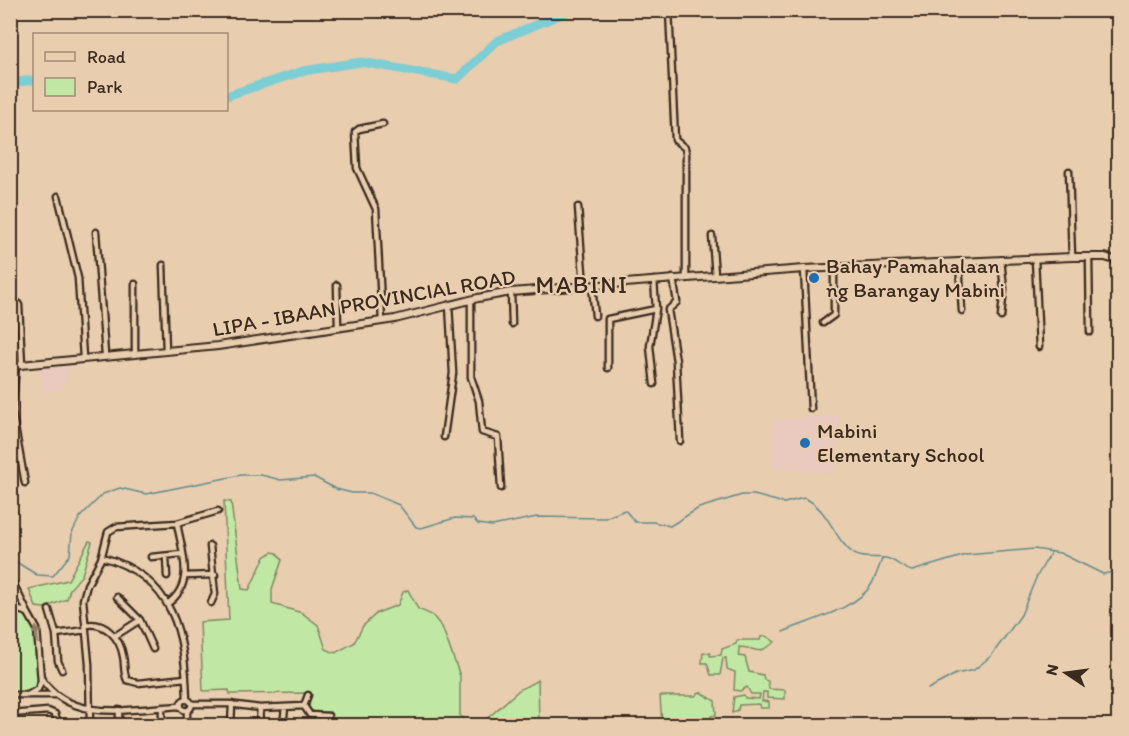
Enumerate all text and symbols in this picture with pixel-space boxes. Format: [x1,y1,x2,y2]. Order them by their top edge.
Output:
legend [33,33,228,111]
text: Road [87,46,126,68]
text: Park [87,76,122,98]
place label: Bahay Pamahalaan ng Barangay Mabini [826,253,1005,302]
street label: LIPA - IBAAN PROVINCIAL ROAD [211,264,517,341]
district label: MABINI [536,270,628,299]
marker: Bahay Pamahalaan ng Barangay Mabini [807,271,821,285]
place label: Mabini Elementary School [817,418,985,467]
marker: Mabini Elementary School [798,436,812,450]
one-way arrow [32,625,42,644]
north arrow [1036,643,1096,703]
text: N [1041,662,1062,677]

